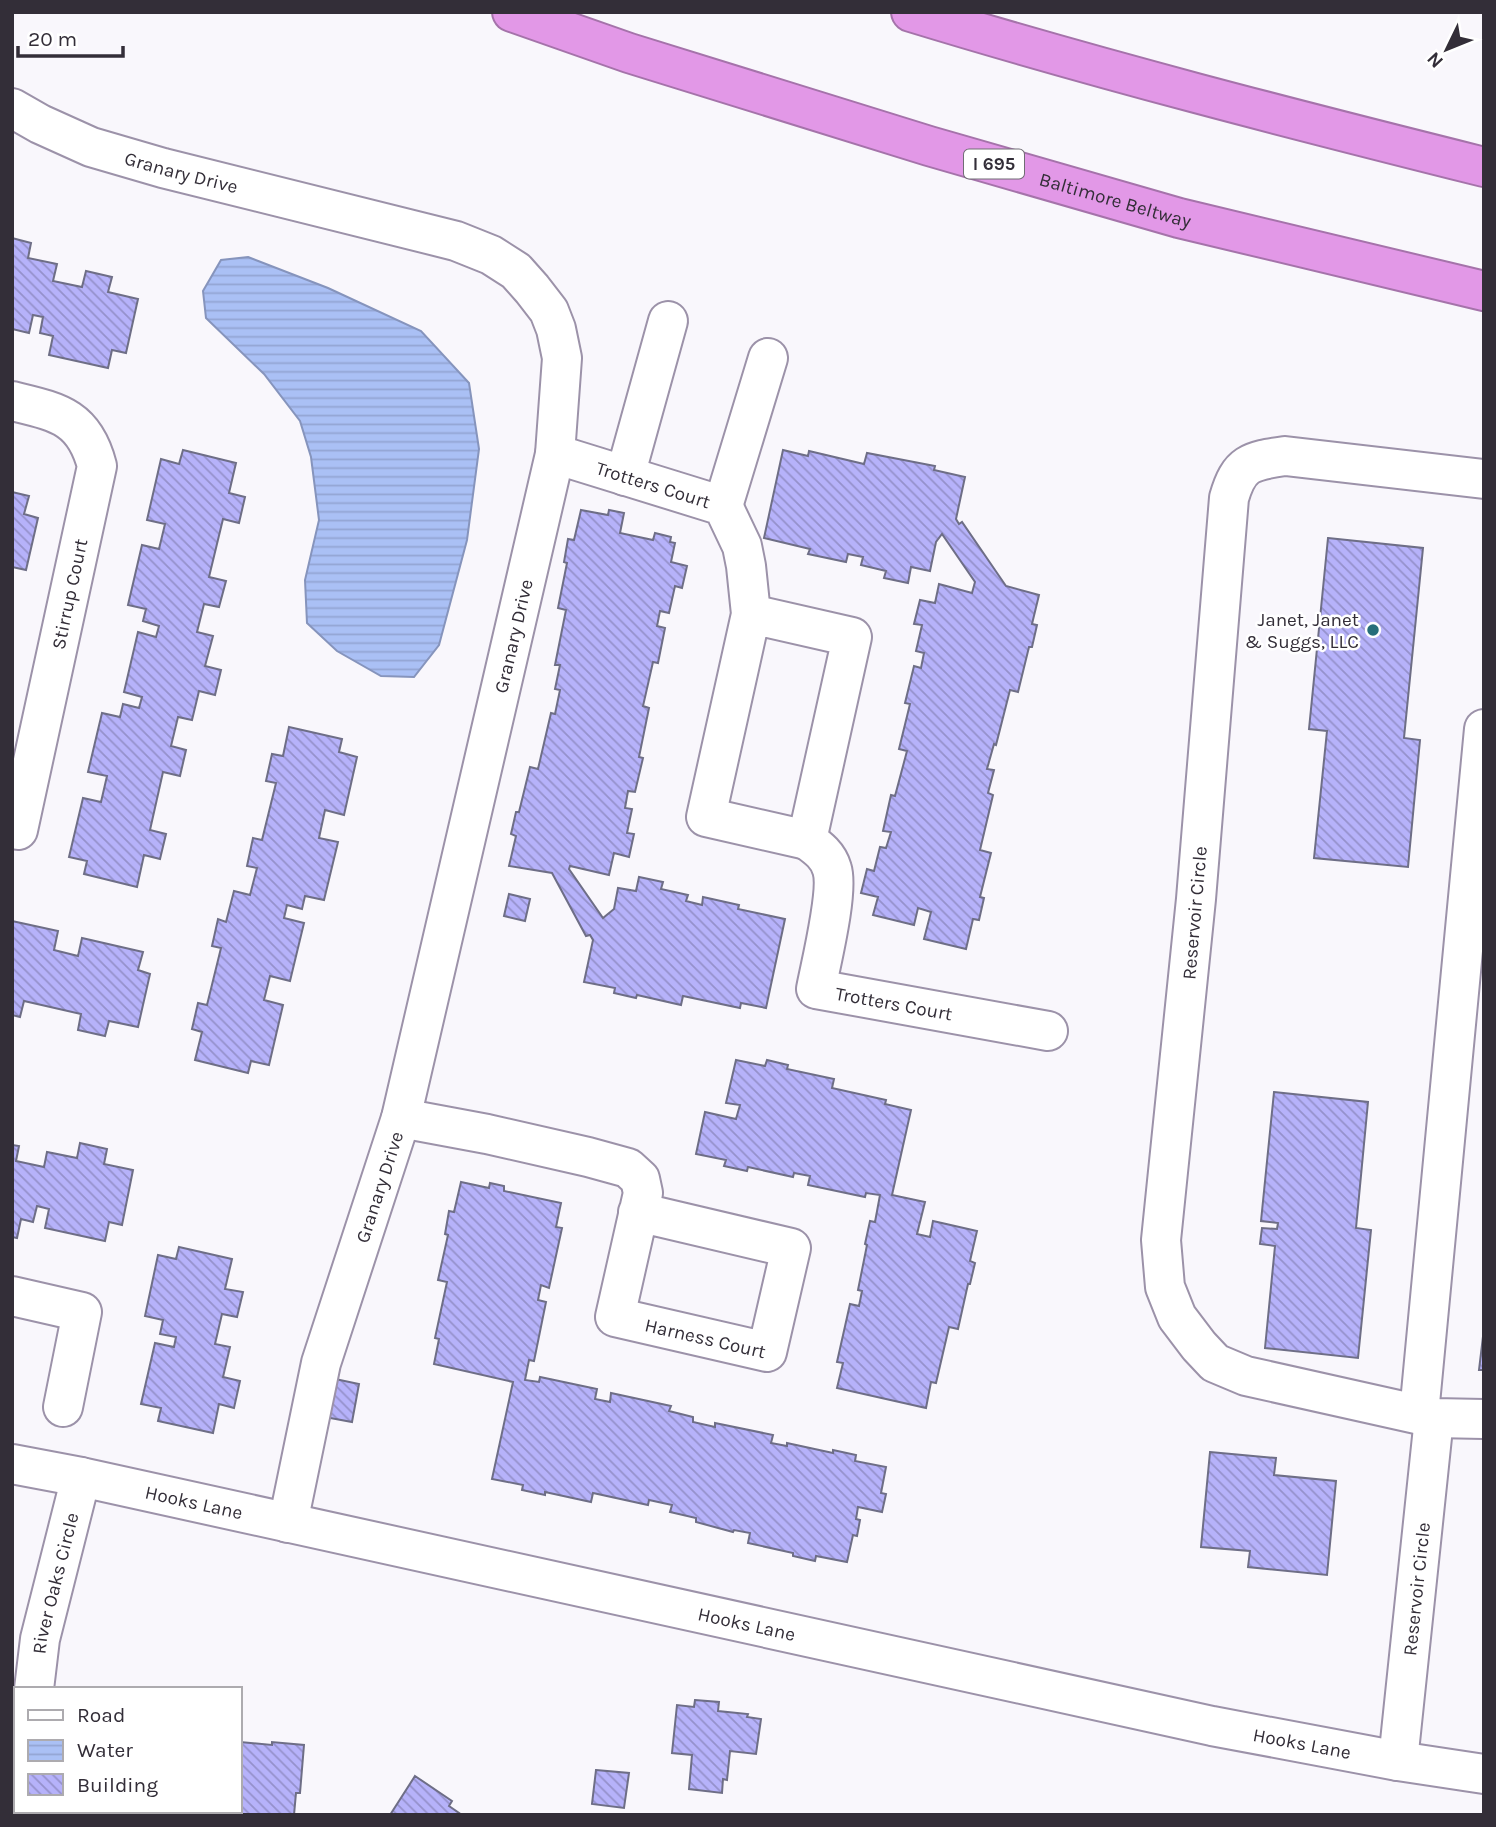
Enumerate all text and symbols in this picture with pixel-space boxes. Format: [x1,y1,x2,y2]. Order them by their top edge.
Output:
scale bar [18,14,122,58]
north arrow [1412,14,1482,84]
text: 20 m [28,27,77,51]
text: N [1423,47,1448,72]
street label: Granary Drive [122,147,240,198]
road number: I 695 [964,149,1024,178]
street label: Baltimore Beltway [1037,168,1193,233]
street label: Trotters Court [593,457,713,513]
street label: Stirrup Court [48,537,92,652]
street label: Granary Drive [490,577,538,695]
place label: Janet, Janet & Suggs, LLC [1245,609,1359,653]
marker: Janet, Janet & Suggs, LLC [1365,622,1381,638]
street label: Reservoir Circle [1178,845,1212,981]
street label: Trotters Court [834,983,954,1025]
street label: Granary Drive [352,1129,408,1246]
street label: Harness Court [643,1314,768,1363]
street label: Hooks Lane [143,1481,245,1524]
street label: River Oaks Circle [28,1510,84,1655]
street label: Reservoir Circle [1399,1521,1435,1657]
street label: Hooks Lane [696,1603,797,1646]
legend [14,1687,242,1813]
text: Road [77,1703,125,1727]
street label: Hooks Lane [1251,1724,1353,1764]
text: Water [77,1738,133,1762]
text: Building [77,1773,158,1797]

